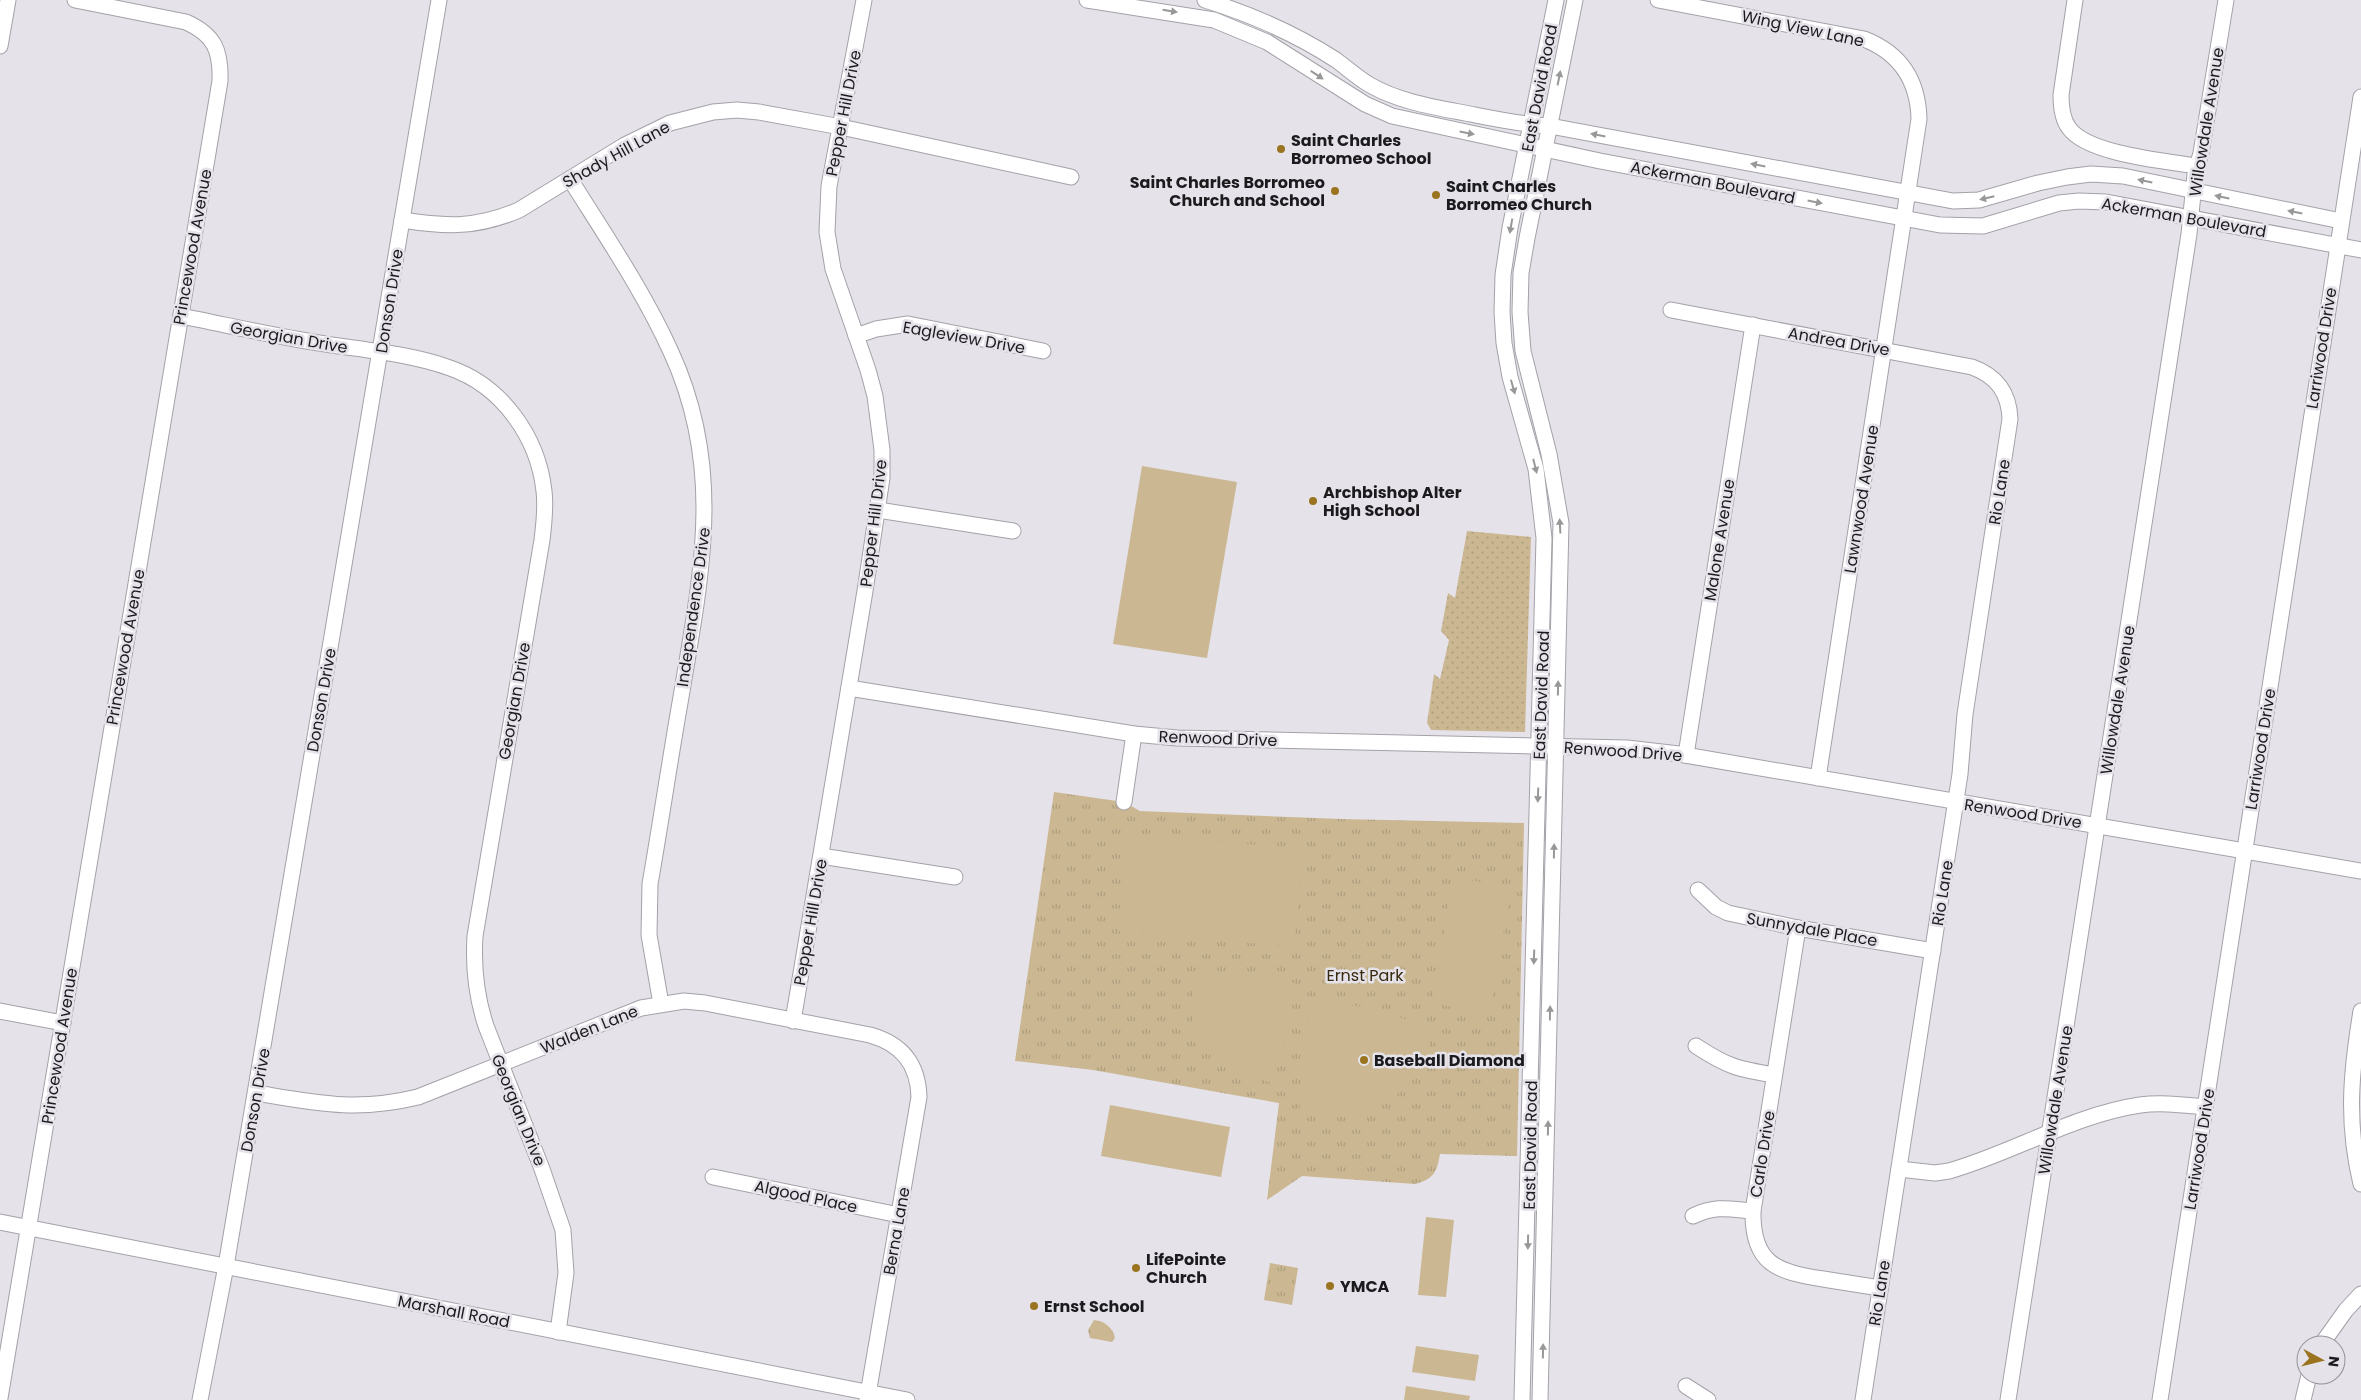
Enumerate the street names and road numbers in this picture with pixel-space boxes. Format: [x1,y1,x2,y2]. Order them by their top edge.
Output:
street label: Wing View Lane [1739,4,1866,53]
street label: East David Road [1516,22,1563,154]
street label: Willowdale Avenue [2183,46,2230,198]
street label: Pepper Hill Drive [820,48,867,178]
street label: Shady Hill Lane [558,115,674,193]
street label: Ackerman Boulevard [1629,155,1797,210]
street label: Princewood Avenue [167,167,218,327]
street label: Ackerman Boulevard [2100,192,2268,243]
street label: Donson Drive [370,247,409,355]
street label: Larriwood Drive [2301,286,2342,410]
street label: Eagleview Drive [901,315,1027,360]
street label: Georgian Drive [228,316,349,359]
street label: Andrea Drive [1786,321,1892,362]
street label: Lawnwood Avenue [1838,423,1885,575]
street label: Pepper Hill Drive [854,458,893,588]
street label: Rio Lane [1983,458,2016,527]
street label: Malone Avenue [1698,477,1741,603]
street label: Independence Drive [671,526,716,688]
street label: Princewood Avenue [100,567,151,727]
street label: Willowdale Avenue [2094,624,2141,776]
street label: East David Road [1528,630,1555,760]
street label: Georgian Drive [493,641,536,762]
street label: Donson Drive [301,646,342,754]
street label: Larriwood Drive [2240,687,2281,811]
street label: Renwood Drive [1158,725,1278,752]
street label: Renwood Drive [1563,736,1683,767]
street label: Renwood Drive [1963,793,2083,834]
street label: Pepper Hill Drive [788,857,833,987]
street label: Rio Lane [1926,859,1959,928]
street label: Sunnydale Place [1745,907,1879,952]
street label: Princewood Avenue [36,966,83,1126]
street label: Walden Lane [537,999,642,1060]
street label: Willowdale Avenue [2032,1024,2079,1176]
street label: Donson Drive [235,1046,276,1154]
street label: Georgian Drive [486,1051,551,1170]
street label: East David Road [1518,1080,1543,1210]
street label: Larriwood Drive [2179,1087,2220,1211]
street label: Carlo Drive [1744,1109,1781,1199]
street label: Algood Place [752,1174,860,1219]
street label: Berna Lane [877,1185,916,1277]
street label: Rio Lane [1863,1259,1896,1328]
street label: Marshall Road [396,1289,512,1334]

